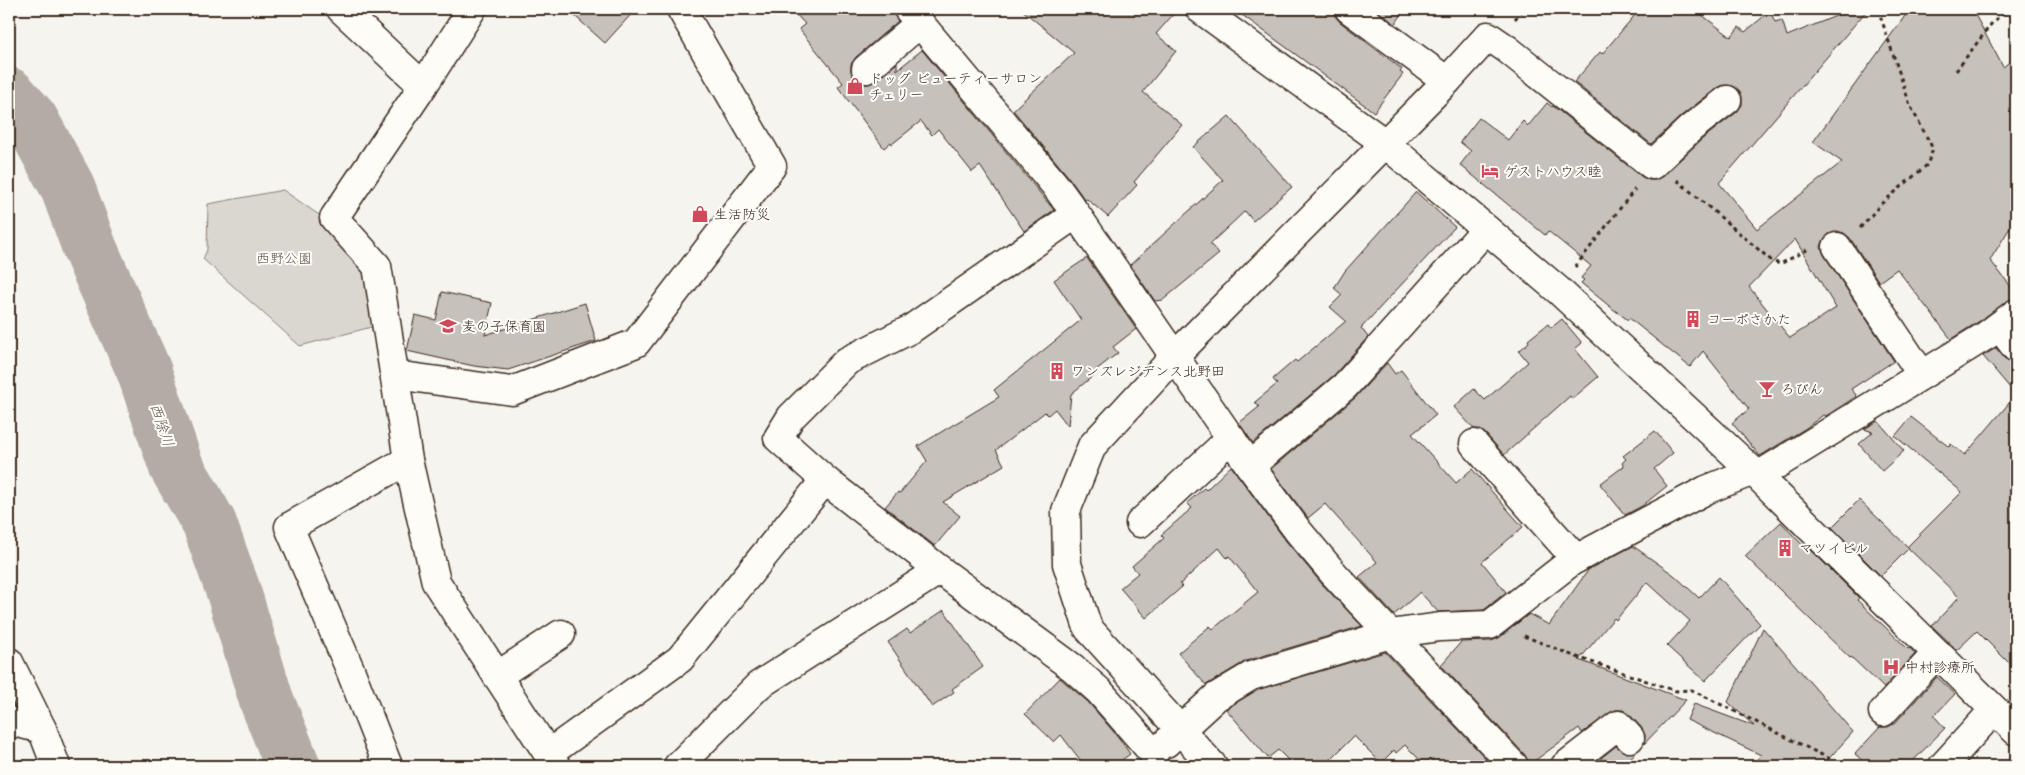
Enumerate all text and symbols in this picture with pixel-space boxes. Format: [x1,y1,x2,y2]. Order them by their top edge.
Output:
place label: ドッグ ビューティーサロン チェリー [869,69,1042,103]
shop icon: ドッグ ビューティーサロン チェリー [845,76,865,96]
hotel icon: ゲストハウス睦 [1480,161,1500,181]
place label: ゲストハウス睦 [1504,162,1601,180]
shop icon: 生活防災 [690,204,710,224]
place label: 生活防災 [714,205,770,223]
park label: 西野公園 [256,249,312,267]
building icon: コーポさかた [1683,309,1703,329]
place label: コーポさかた [1707,310,1791,328]
school or university icon: 麦の子保育園 [438,316,458,336]
place label: 麦の子保育園 [462,317,546,335]
building icon: ワンズレジデンス北野田 [1047,361,1067,381]
place label: ワンズレジデンス北野田 [1071,362,1225,380]
bar icon: ろびん [1757,379,1777,399]
place label: ろびん [1781,380,1823,398]
water label: 西除川 [145,400,179,450]
building icon: マツイビル [1775,538,1795,558]
place label: マツイビル [1799,539,1869,557]
hospital icon: 中村診療所 [1881,657,1901,677]
place label: 中村診療所 [1905,658,1975,676]

